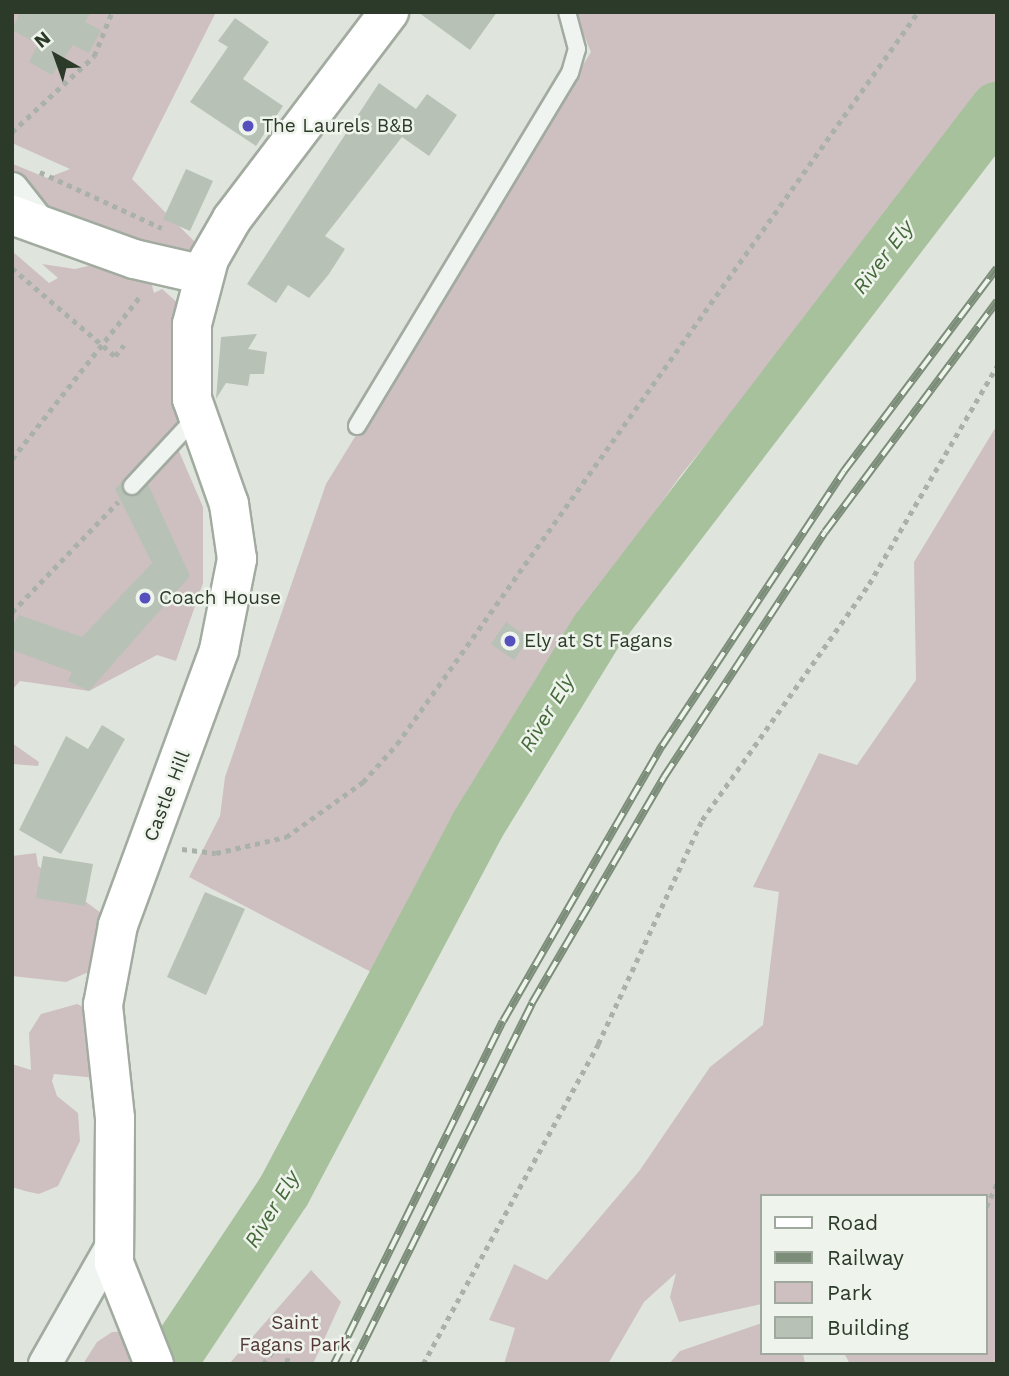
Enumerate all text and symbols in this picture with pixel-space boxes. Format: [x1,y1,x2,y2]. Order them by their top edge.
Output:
north arrow [21,21,91,91]
text: N [29,26,55,53]
place label: The Laurels B&B [262,115,414,137]
marker: The Laurels B&B [240,118,256,134]
water label: River Ely [847,215,919,299]
place label: Coach House [159,587,281,609]
marker: Coach House [137,590,153,606]
place label: Ely at St Fagans [524,630,673,652]
marker: Ely at St Fagans [502,633,518,649]
water label: River Ely [514,670,580,756]
street label: Castle Hill [139,747,195,845]
water label: River Ely [239,1166,305,1252]
legend [760,1194,988,1355]
text: Road [827,1210,878,1235]
text: Railway [827,1245,904,1270]
text: Park [827,1280,872,1305]
park label: Saint Fagans Park [239,1312,351,1356]
text: Building [827,1315,909,1340]

